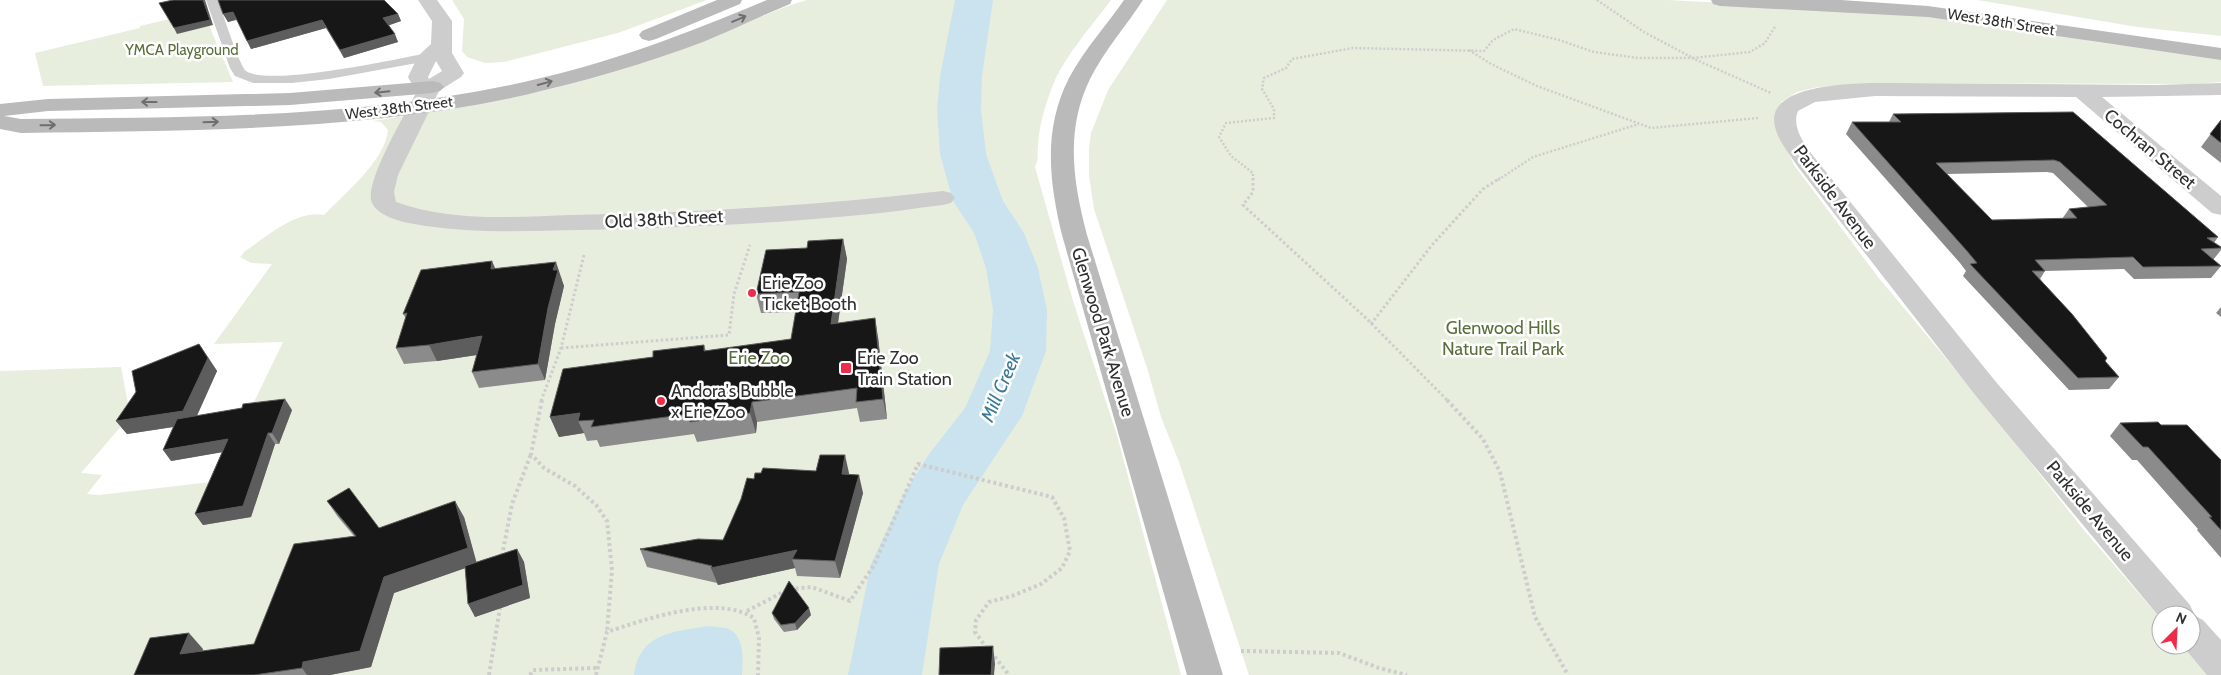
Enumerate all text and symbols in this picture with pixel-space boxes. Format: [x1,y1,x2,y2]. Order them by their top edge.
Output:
street label: West 38th Street [1946,5,2056,39]
one-way arrow [731,13,746,23]
park label: YMCA Playground [124,41,239,59]
one-way arrow [537,78,553,87]
one-way arrow [374,87,390,97]
street label: West 38th Street [344,92,454,124]
one-way arrow [142,97,158,107]
street label: Cochran Street [2100,104,2200,194]
one-way arrow [202,117,219,127]
one-way arrow [40,120,56,130]
street label: Parkside Avenue [1789,141,1881,253]
street label: Old 38th Street [604,205,724,233]
street label: Glenwood Park Avenue [1067,245,1139,419]
place label: Erie Zoo Ticket Booth [762,272,857,315]
marker: Erie Zoo Ticket Booth [746,287,758,299]
park label: Glenwood Hills Nature Trail Park [1442,317,1565,360]
park label: Erie Zoo [728,347,790,369]
place label: Erie Zoo Train Station [857,347,952,390]
water label: Mill Creek [975,348,1026,426]
marker: Erie Zoo Train Station [839,361,853,375]
place label: Andora's Bubble x Erie Zoo [671,380,794,423]
marker: Andora's Bubble x Erie Zoo [655,395,667,407]
street label: Parkside Avenue [2042,456,2138,566]
north arrow [2151,605,2201,655]
text: N [2173,608,2189,628]

